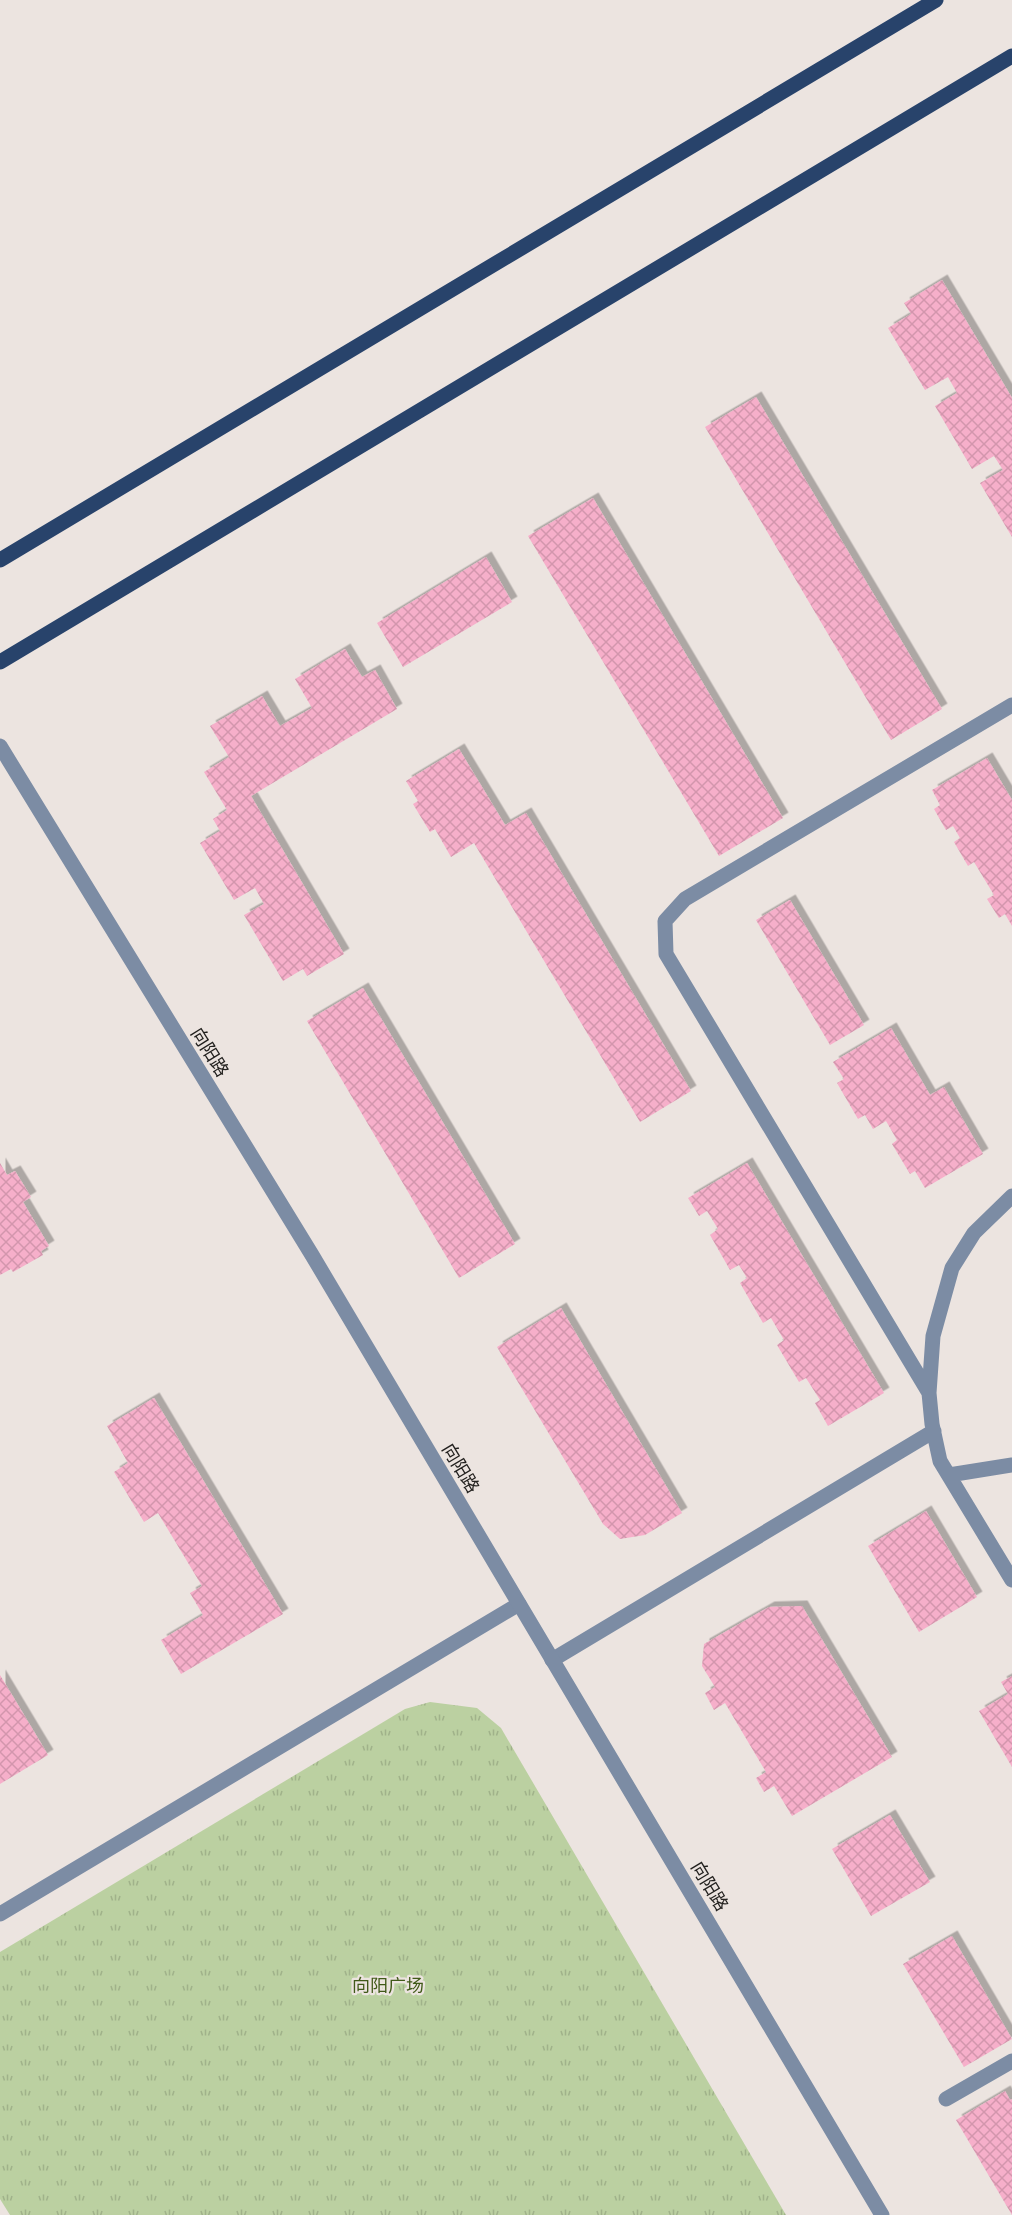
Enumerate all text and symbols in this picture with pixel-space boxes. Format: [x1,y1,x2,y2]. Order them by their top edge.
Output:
street label: 向阳路 [187,1024,233,1080]
street label: 向阳路 [438,1439,484,1497]
street label: 向阳路 [687,1857,733,1915]
park label: 向阳广场 [352,1975,424,1996]

